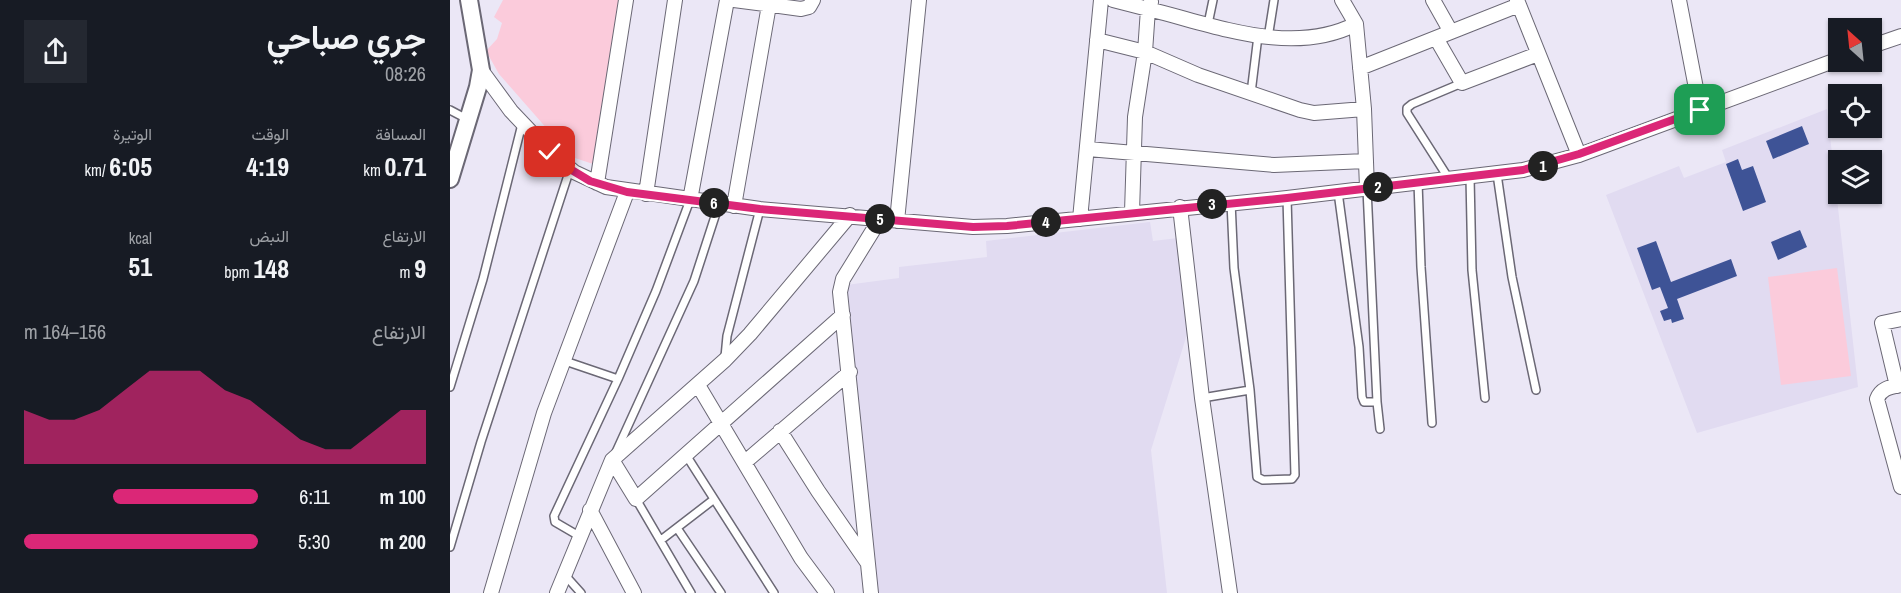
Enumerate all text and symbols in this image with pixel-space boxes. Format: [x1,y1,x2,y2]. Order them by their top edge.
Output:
text: جري صباحي [267,15,426,59]
north arrow [1828,18,1882,72]
map controls [1828,18,1882,204]
button: share [24,20,87,83]
text: 08:26 [385,60,426,87]
pin [1674,84,1725,135]
button: locate [1828,84,1882,138]
icon: arrive [1683,93,1716,126]
text: الوتيرة [113,123,152,145]
text: الوقت [251,123,289,145]
text: المسافة [375,123,426,145]
pin [524,126,575,177]
icon: check [533,135,566,168]
text: 6:05 [109,149,152,184]
text: 4:19 [246,149,289,184]
text: 0.71 [385,149,426,184]
button: layers [1828,150,1882,204]
pin: 1 [1528,151,1558,181]
text: 1 [1539,155,1547,177]
text: /km [85,159,109,181]
text: km [363,159,385,181]
pin: 2 [1363,172,1393,202]
text: 2 [1374,176,1382,198]
pin: 6 [699,188,729,218]
pin: 3 [1197,189,1227,219]
text: 6 [710,192,718,214]
text: 3 [1208,193,1216,215]
pin: 5 [865,204,895,234]
pin: 4 [1031,207,1061,237]
text: 5 [876,208,884,230]
text: 4 [1042,211,1050,233]
text: النبض [249,225,289,247]
text: الارتفاع [383,225,426,247]
text: kcal [129,227,152,249]
text: 51 [128,249,152,284]
text: 148 [253,251,289,286]
text: 9 [414,251,426,286]
text: bpm [224,261,253,283]
text: m [400,261,414,283]
text: 156–164 m [24,318,106,345]
text: الارتفاع [372,318,426,345]
text: 6:11 [299,483,330,510]
text: 100 m [379,483,426,510]
text: 5:30 [298,528,330,555]
text: 200 m [379,528,426,555]

